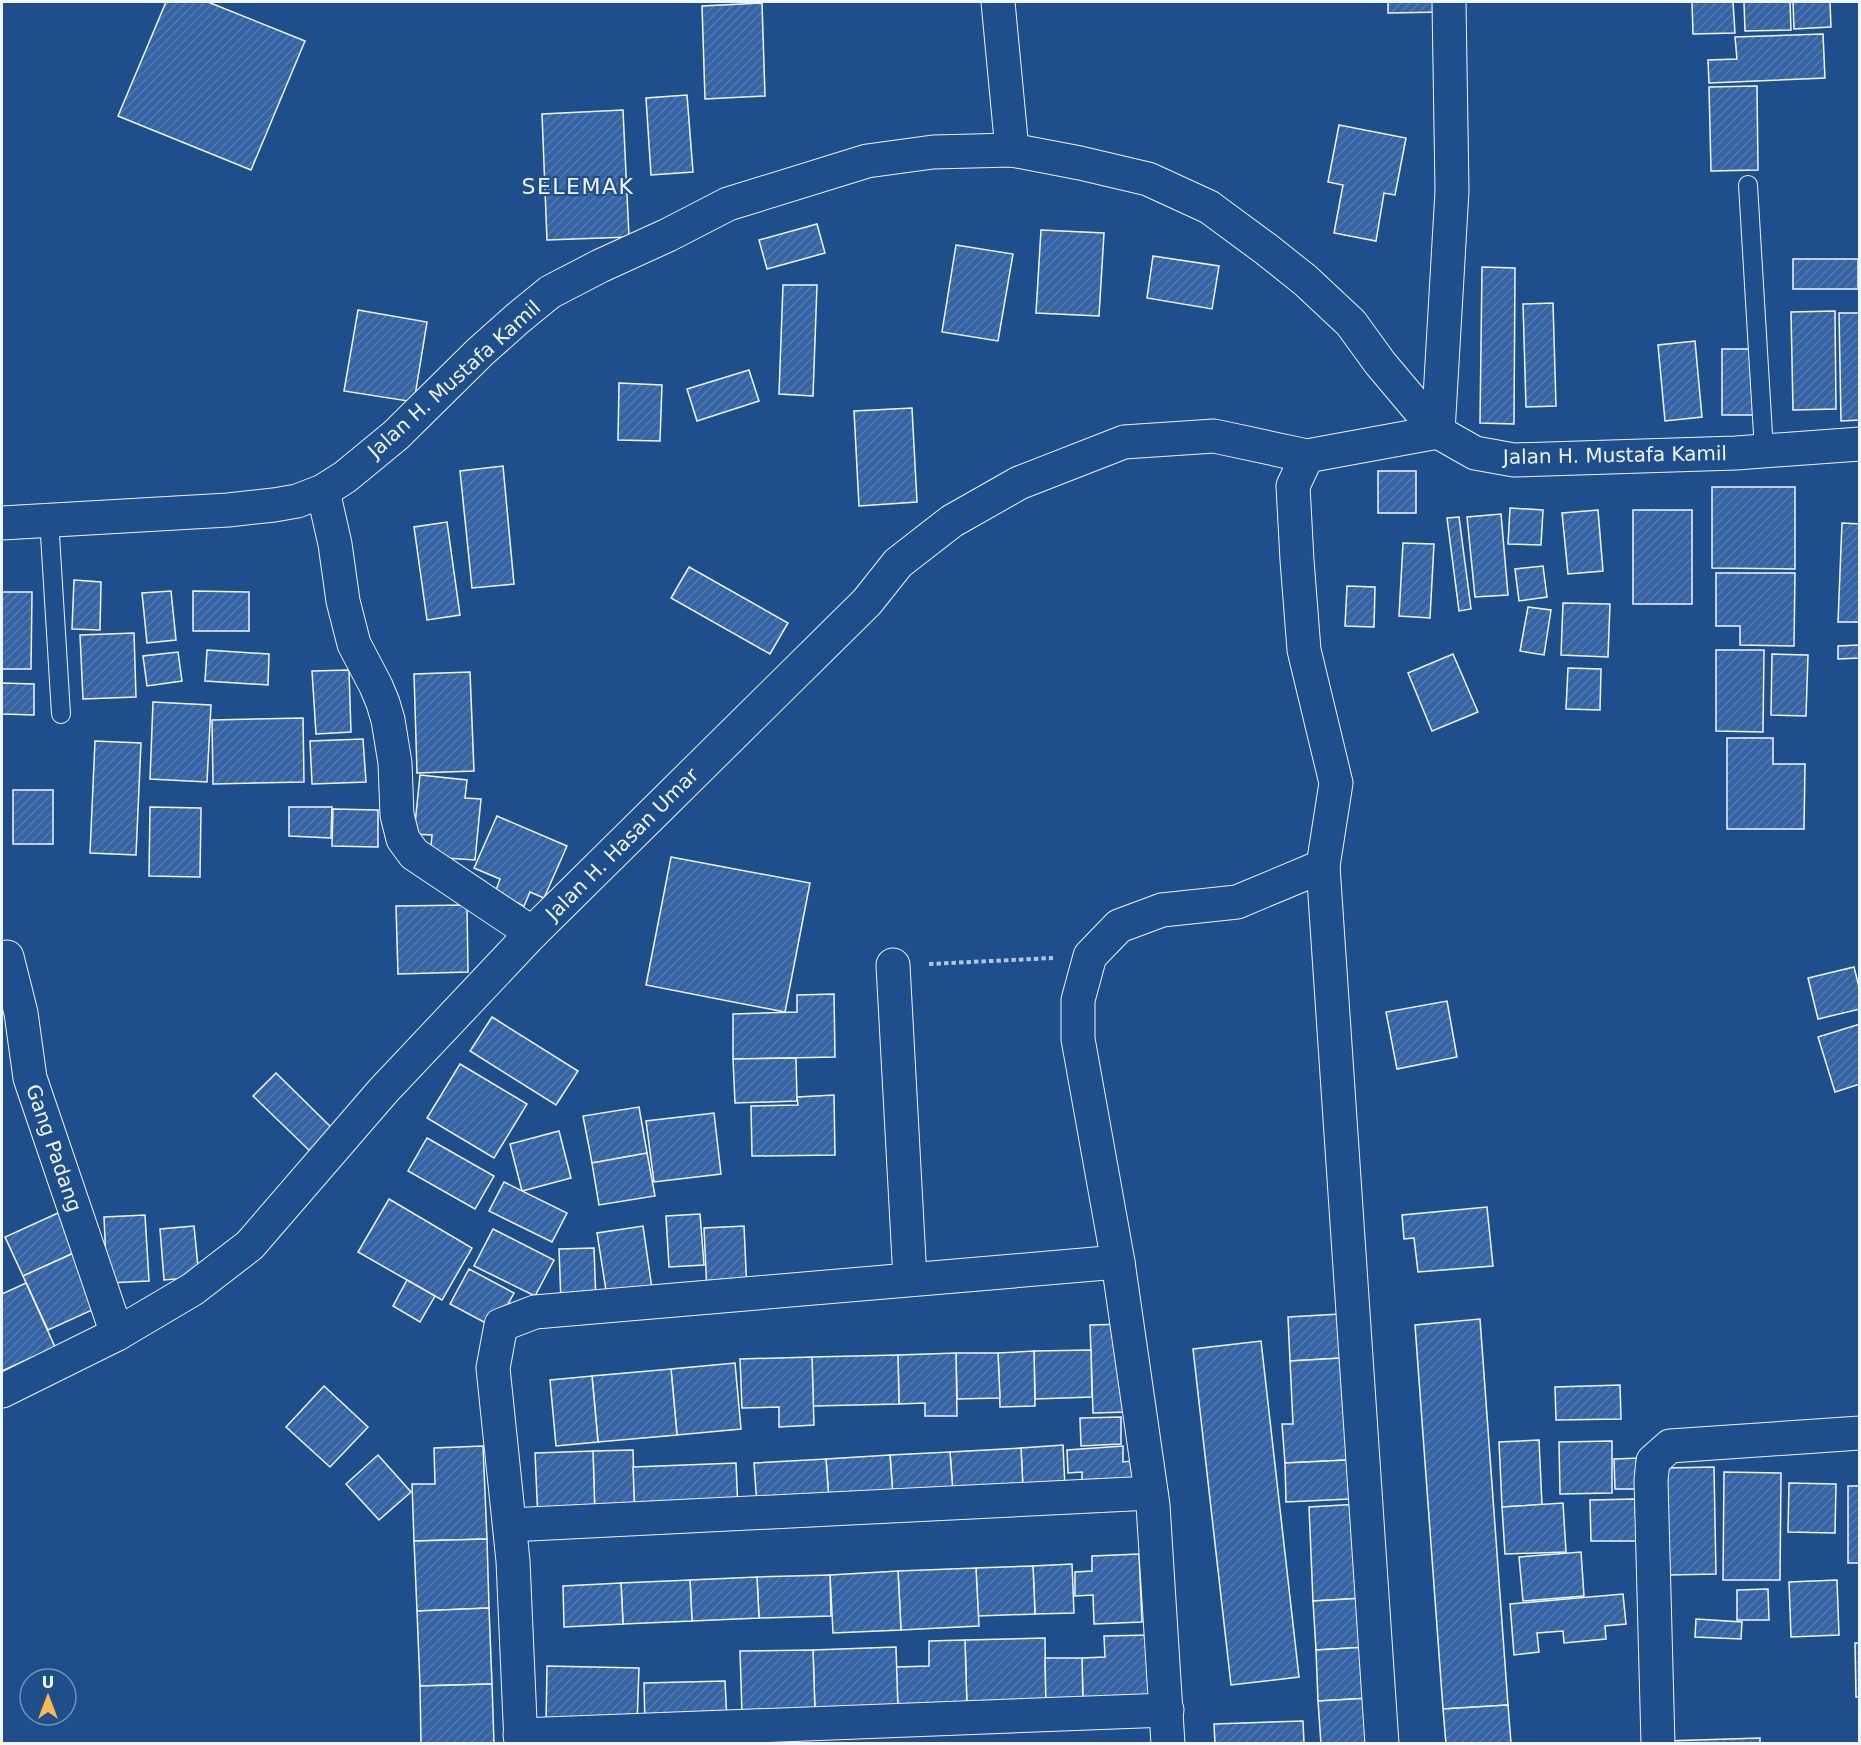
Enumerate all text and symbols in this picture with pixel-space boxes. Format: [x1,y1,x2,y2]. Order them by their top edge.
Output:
district label: SELEMAK [522,174,634,199]
street label: Jalan H. Mustafa Kamil [361,295,545,464]
street label: Jalan H. Mustafa Kamil [1501,441,1727,469]
street label: Jalan H. Hasan Umar [539,762,704,927]
street label: Gang Padang [21,1081,87,1215]
north arrow [18,1667,78,1727]
text: U [42,1673,55,1692]

